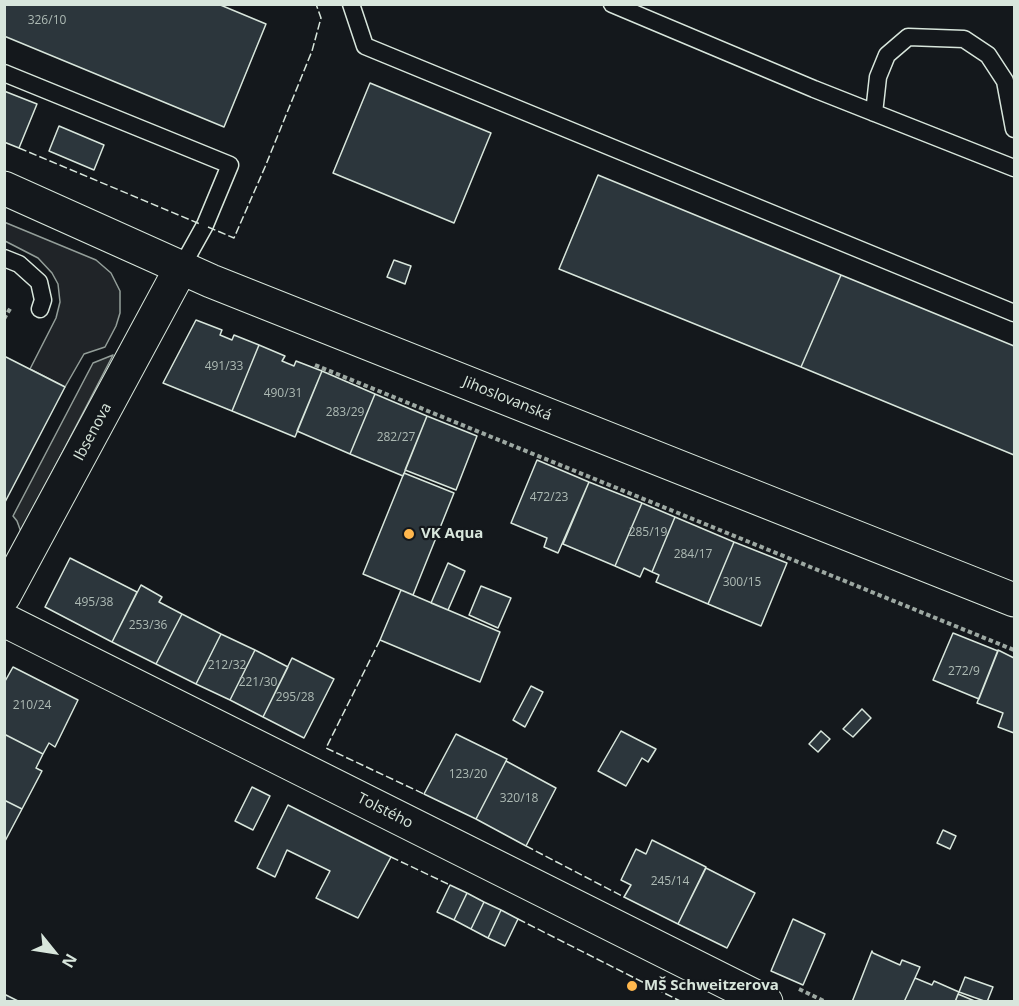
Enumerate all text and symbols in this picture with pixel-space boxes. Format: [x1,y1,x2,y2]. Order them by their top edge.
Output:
house number: 326/10 [28,14,66,28]
house number: 491/33 [205,360,243,374]
street label: Jihoslovanská [460,373,554,425]
house number: 490/31 [264,387,302,401]
street label: Ibsenova [70,400,116,464]
house number: 283/29 [326,406,364,420]
house number: 282/27 [377,431,415,445]
house number: 472/23 [530,491,568,505]
place label: VK Aqua [421,525,483,543]
house number: 285/19 [629,526,667,540]
marker: VK Aqua [402,527,416,541]
house number: 284/17 [674,548,712,562]
house number: 300/15 [723,576,761,590]
house number: 495/38 [75,596,113,610]
house number: 253/36 [129,619,167,633]
house number: 212/32 [208,659,246,673]
house number: 272/9 [948,665,980,679]
house number: 221/30 [239,676,277,690]
house number: 295/28 [276,691,314,705]
house number: 210/24 [13,699,51,713]
house number: 123/20 [449,768,487,782]
street label: Tolstého [354,789,416,833]
house number: 320/18 [500,792,538,806]
house number: 245/14 [651,875,689,889]
north arrow [24,922,84,982]
text: N [57,950,82,972]
place label: MŠ Schweitzerova [644,977,779,995]
marker: MŠ Schweitzerova [625,979,639,993]

